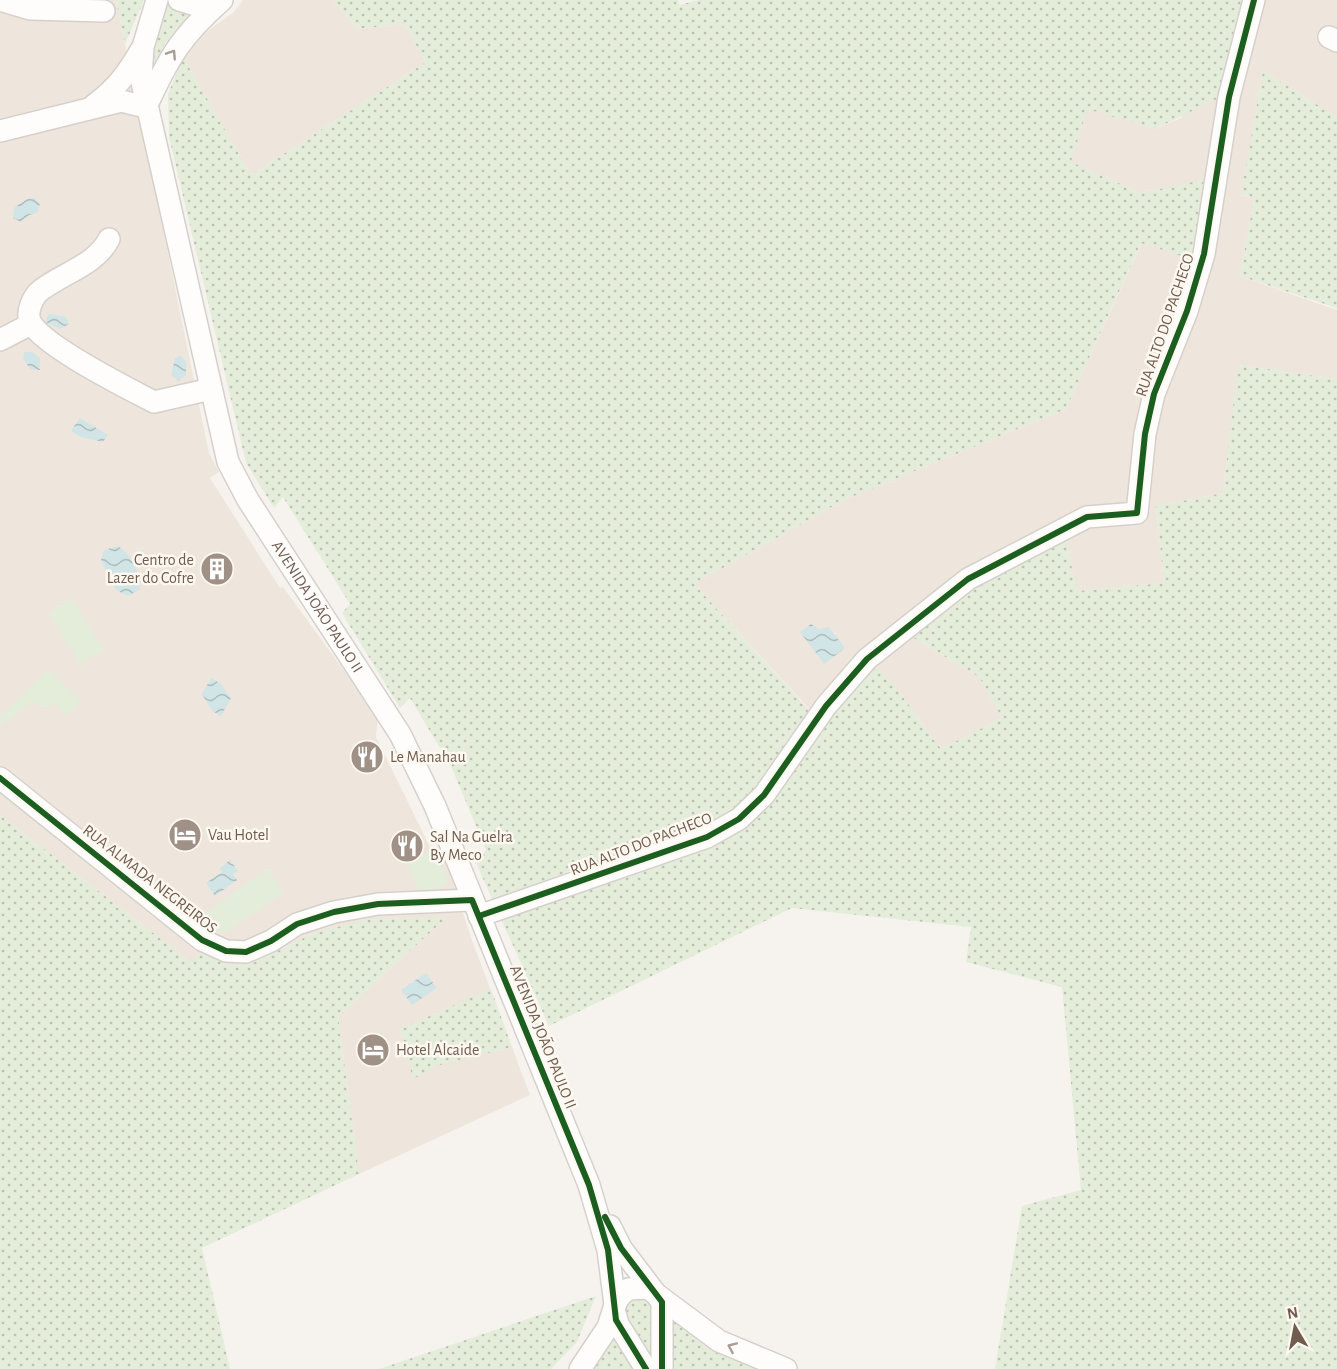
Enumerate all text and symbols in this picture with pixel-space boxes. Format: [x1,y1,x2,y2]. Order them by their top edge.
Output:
one-way arrow [165,50,176,61]
street label: RUA ALTO DO PACHECO [1133,251,1197,399]
street label: AVENIDA JOÃO PAULO II [269,538,366,675]
building icon: Centro de Lazer do Cofre [199,551,235,587]
place label: Centro de Lazer do Cofre [107,552,194,586]
restaurant icon: Le Manahau [349,739,385,775]
place label: Le Manahau [390,749,466,765]
street label: RUA ALTO DO PACHECO [568,810,714,878]
hotel icon: Vau Hotel [167,817,203,853]
street label: RUA ALMADA NEGREIROS [80,822,220,936]
place label: Vau Hotel [208,827,269,843]
restaurant icon: Sal Na Guelra By Meco [389,828,425,864]
place label: Sal Na Guelra By Meco [430,829,513,864]
street label: AVENIDA JOÃO PAULO II [507,962,581,1111]
hotel icon: Hotel Alcaide [355,1032,391,1068]
place label: Hotel Alcaide [396,1042,479,1058]
north arrow [1265,1297,1325,1357]
text: N [1286,1304,1299,1322]
one-way arrow [727,1342,738,1354]

